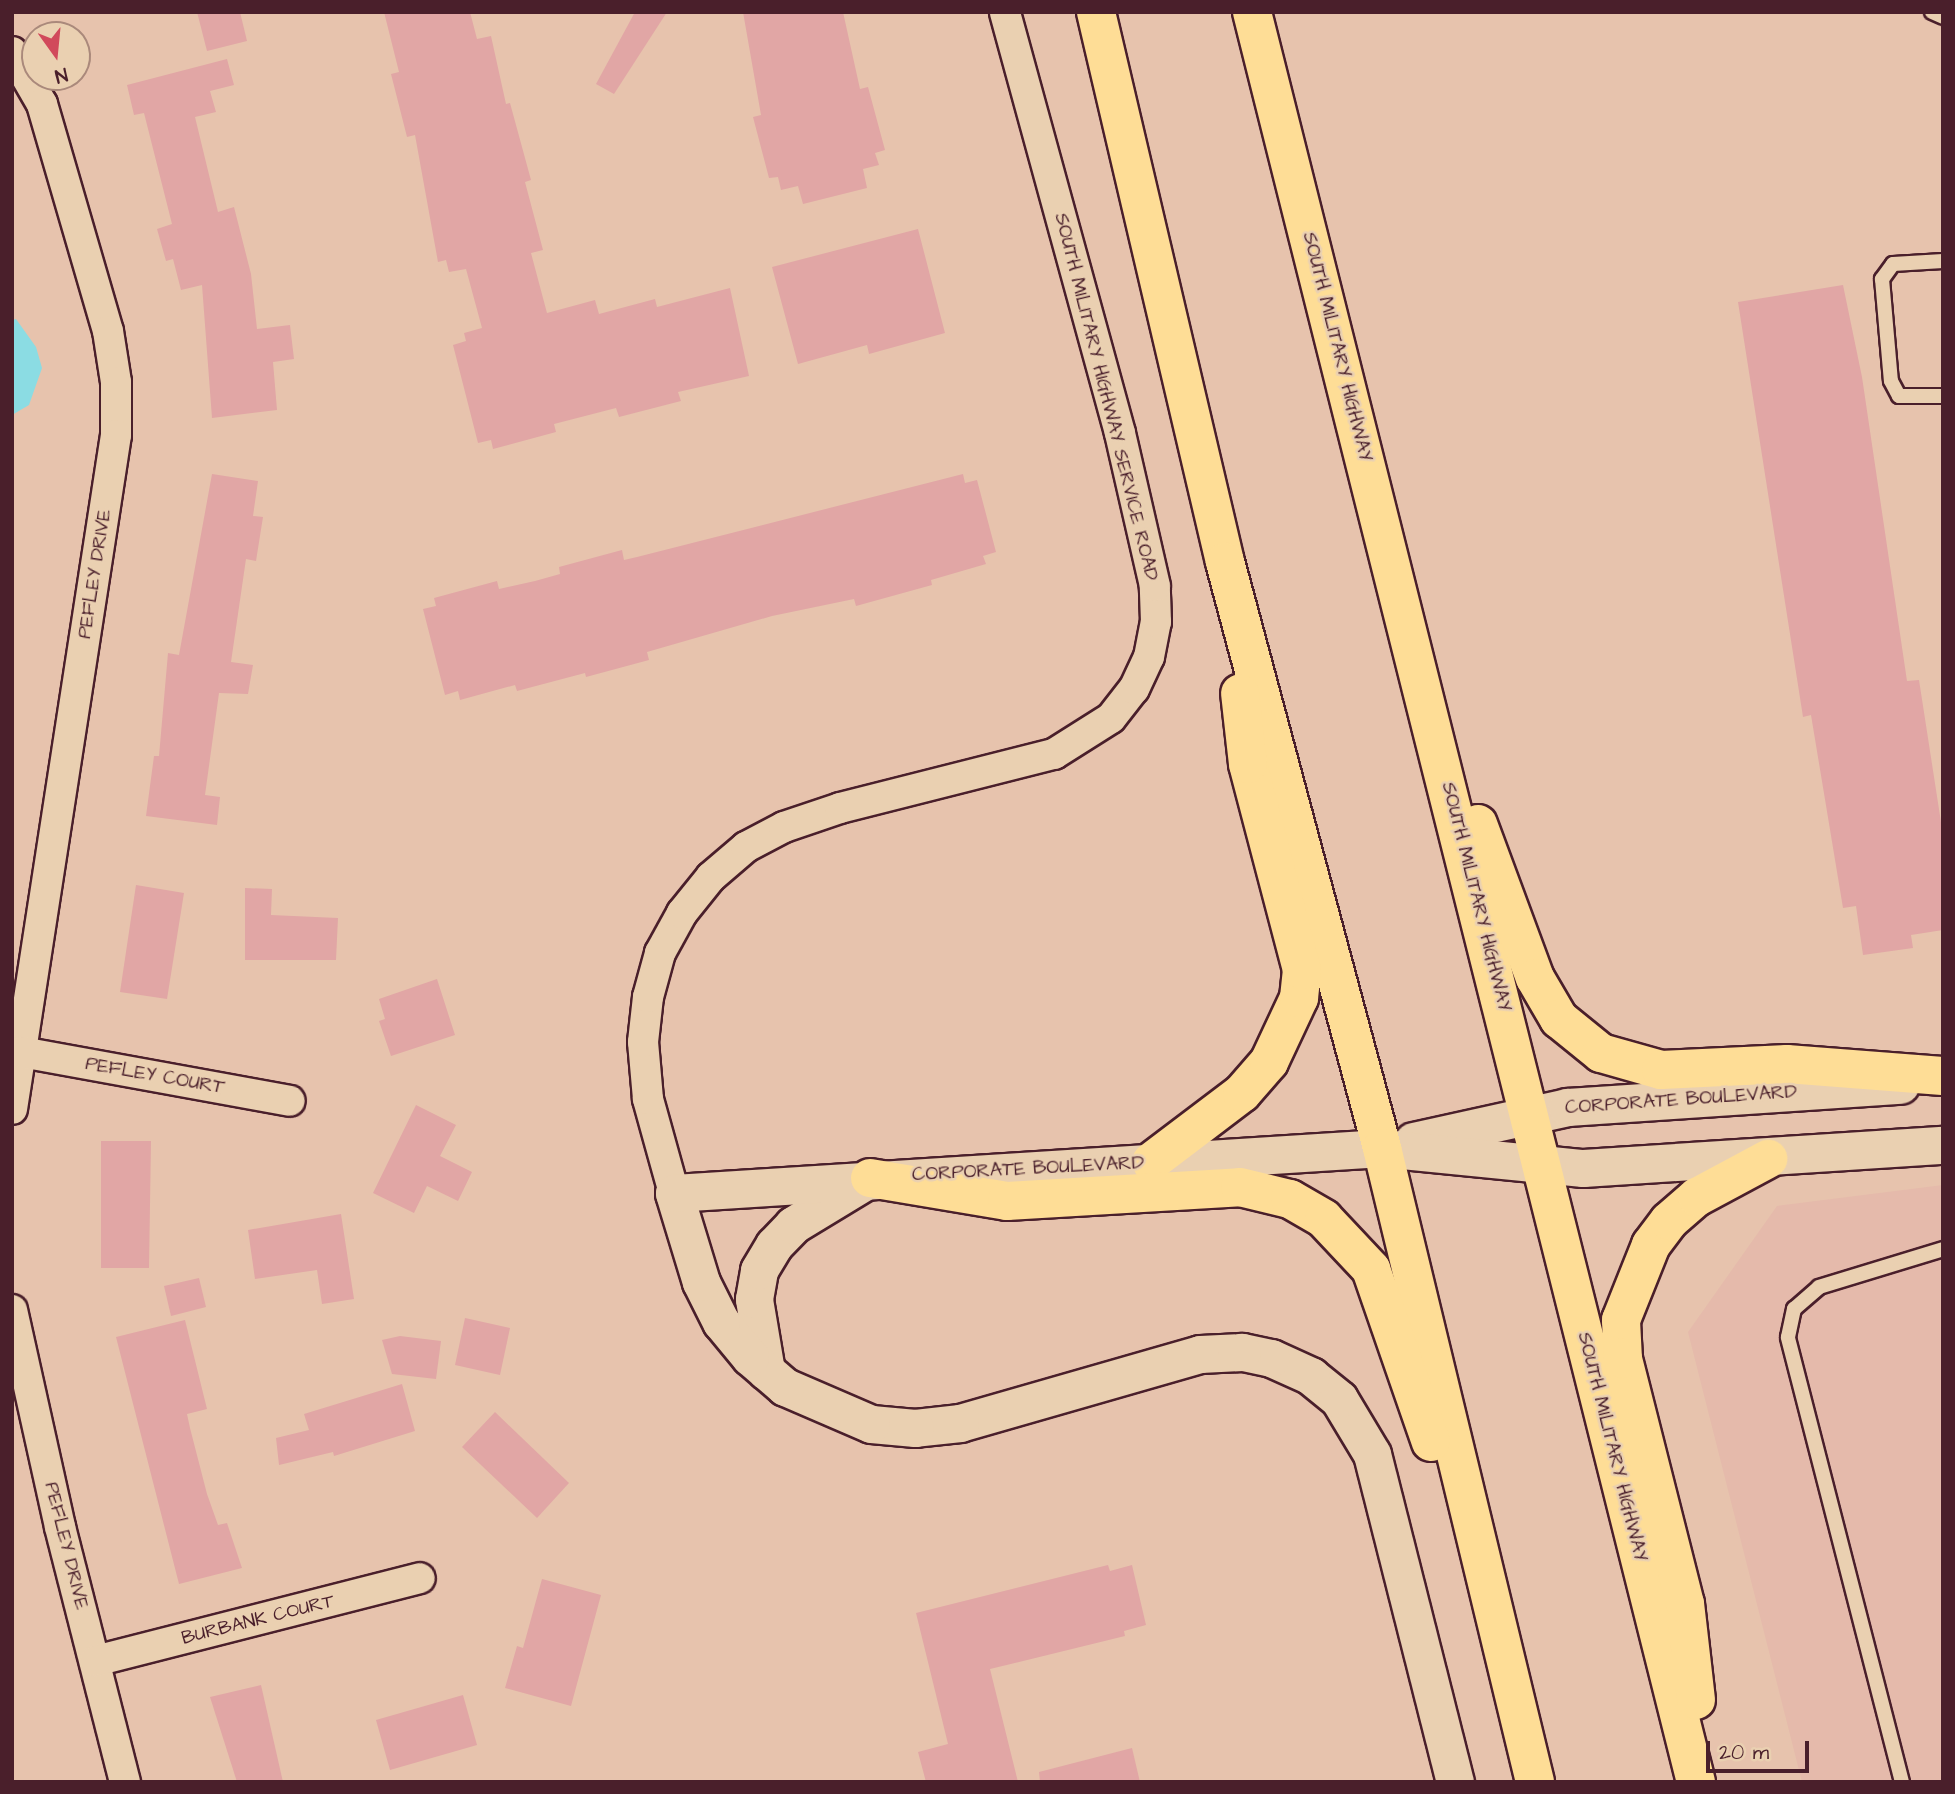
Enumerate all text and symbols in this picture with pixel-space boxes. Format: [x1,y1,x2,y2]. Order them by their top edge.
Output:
north arrow [21,21,91,91]
text: N [52,60,70,89]
street label: SOUTH MILITARY HIGHWAY SERVICE ROAD [1049,211,1163,583]
street label: SOUTH MILITARY HIGHWAY [1297,230,1377,464]
street label: PEFLEY DRIVE [74,508,116,640]
street label: SOUTH MILITARY HIGHWAY [1436,780,1516,1014]
street label: PEFLEY COURT [84,1053,226,1099]
street label: CORPORATE BOULEVARD [1564,1081,1798,1119]
street label: CORPORATE BOULEVARD [911,1152,1145,1186]
street label: SOUTH MILITARY HIGHWAY [1572,1330,1652,1564]
street label: PEFLEY DRIVE [39,1480,93,1612]
street label: BURBANK COURT [179,1590,337,1650]
scale bar [1710,1728,1813,1772]
text: 20 m [1719,1738,1769,1767]

